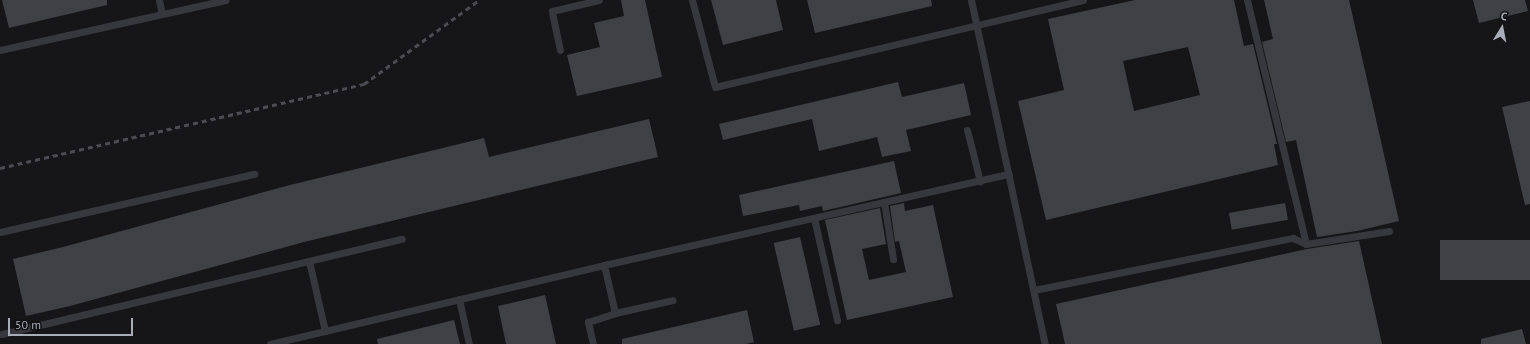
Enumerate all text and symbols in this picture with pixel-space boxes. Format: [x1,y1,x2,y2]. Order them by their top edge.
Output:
north arrow [1482,8,1522,48]
text: С [1500,9,1508,24]
scale bar [10,310,135,336]
text: 50 m [15,317,41,332]

